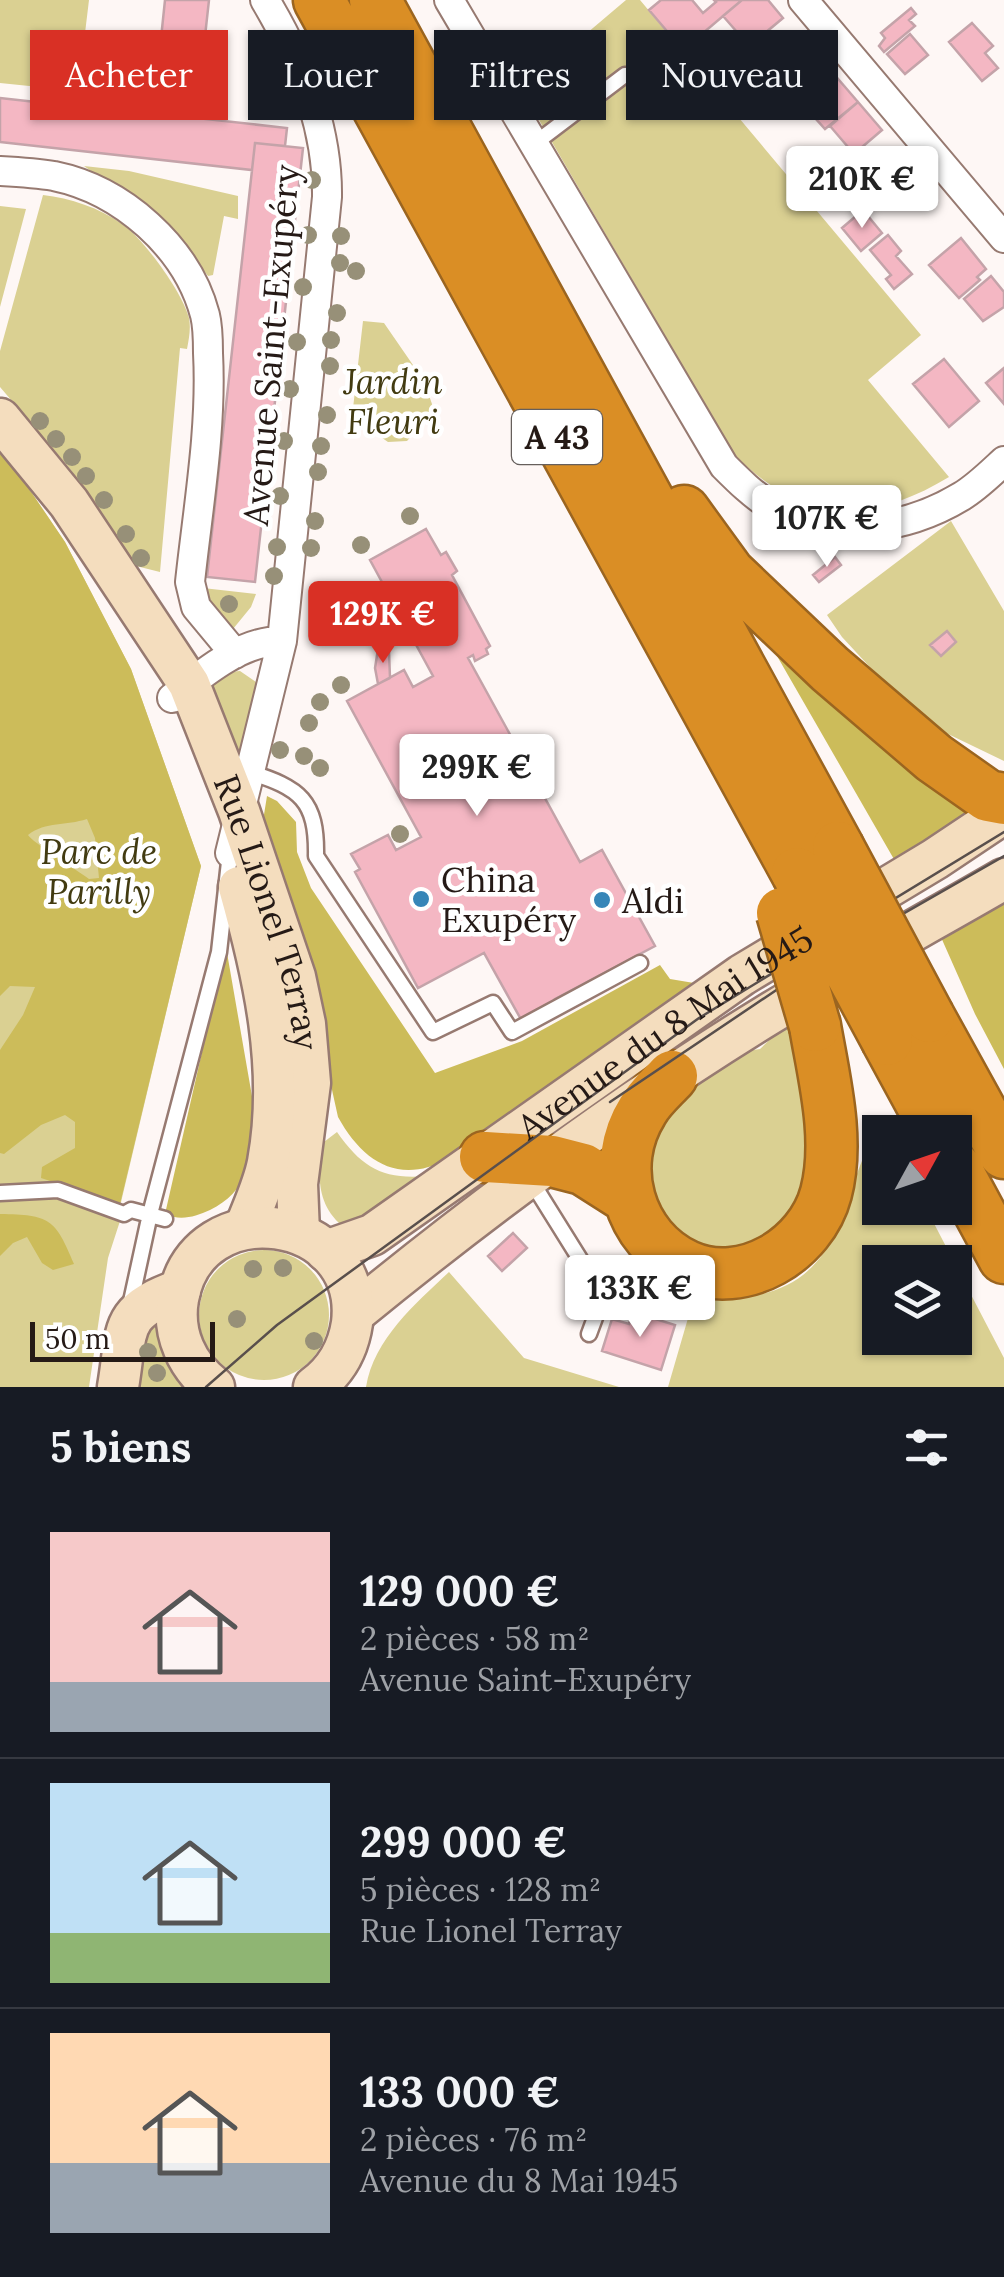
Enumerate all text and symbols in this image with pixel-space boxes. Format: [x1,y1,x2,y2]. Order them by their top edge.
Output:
chip: Acheter [30,30,228,120]
chip: Louer [248,30,414,120]
chip: Filtres [434,30,606,120]
chip: Nouveau [626,30,838,120]
pin: 210K € [781,146,943,231]
text: 210K € [808,158,916,199]
street label: Avenue Saint-Exupéry [233,162,309,528]
park label: Jardin Fleuri [342,359,443,444]
road number: A 43 [512,410,602,464]
pin: 107K € [746,485,908,570]
text: 107K € [774,497,880,538]
pin: 129K € [302,581,464,666]
text: 129K € [330,593,436,634]
pin: 299K € [396,734,558,819]
text: 299K € [421,746,533,787]
street label: Rue Lionel Terray [204,768,330,1052]
park label: Parc de Parilly [41,829,157,914]
place label: China Exupéry [441,857,577,942]
place label: Aldi [621,878,684,923]
marker: China Exupéry [410,888,432,910]
marker: Aldi [591,889,613,911]
street label: Avenue du 8 Mai 1945 [507,915,821,1149]
north arrow [862,1115,972,1225]
map controls [862,1115,972,1355]
button: layers [862,1245,972,1355]
pin: 133K € [559,1255,721,1340]
text: 133K € [587,1267,693,1308]
scale bar [30,1317,215,1362]
text: 50 m [45,1321,110,1357]
text: 5 biens [50,1420,191,1474]
icon: filters [899,1420,954,1475]
text: 129 000 € [360,1564,560,1618]
icon: home [130,1572,250,1692]
text: 2 pièces · 58 m² [360,1618,590,1659]
text: Avenue Saint-Exupéry [360,1659,691,1700]
text: 299 000 € [360,1815,567,1869]
icon: home [130,1823,250,1943]
text: 5 pièces · 128 m² [360,1869,601,1910]
text: Rue Lionel Terray [360,1910,622,1951]
text: 133 000 € [360,2065,560,2119]
icon: home [130,2073,250,2193]
text: 2 pièces · 76 m² [360,2119,587,2160]
text: Avenue du 8 Mai 1945 [360,2160,678,2201]

